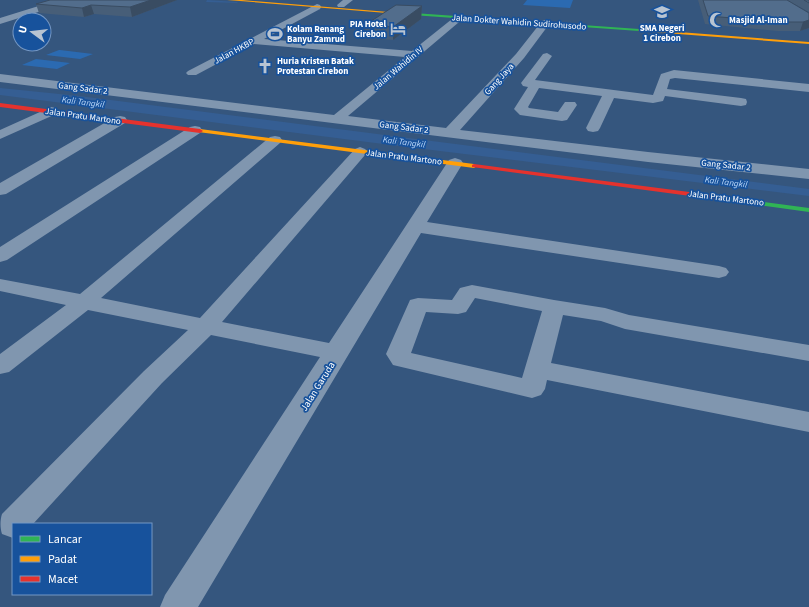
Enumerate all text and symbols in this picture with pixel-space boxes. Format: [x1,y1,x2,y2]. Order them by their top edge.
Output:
school or university icon: SMA Negeri 1 Cirebon [653,3,671,21]
street label: Jalan Dokter Wahidin Sudirohusodo [451,11,587,34]
mosque icon: Masjid Al-Iman [708,11,726,29]
north arrow [12,12,52,52]
place label: Masjid Al-Iman [729,14,788,27]
place label: PIA Hotel Cirebon [350,18,386,41]
hotel icon: PIA Hotel Cirebon [389,20,407,38]
place label: SMA Negeri 1 Cirebon [640,22,684,45]
place label: Kolam Renang Banyu Zamrud [287,23,345,46]
text: U [15,24,31,35]
sports icon: Kolam Renang Banyu Zamrud [266,25,284,43]
street label: Jalan HKBP [212,35,257,67]
street label: Jalan Wahidin IV [370,43,426,93]
place label: Huria Kristen Batak Protestan Cirebon [277,55,354,78]
church icon: Huria Kristen Batak Protestan Cirebon [256,57,274,75]
street label: Gang Jaya [482,61,517,98]
street label: Gang Sadar 2 [58,79,109,98]
water label: Kali Tangkil [61,93,106,112]
street label: Jalan Pratu Martono [44,105,122,128]
street label: Gang Sadar 2 [379,118,430,137]
water label: Kali Tangkil [382,133,427,152]
street label: Jalan Pratu Martono [365,146,443,169]
street label: Gang Sadar 2 [701,156,752,175]
water label: Kali Tangkil [704,173,749,192]
street label: Jalan Pratu Martono [687,187,765,210]
street label: Jalan Garuda [297,359,339,414]
legend [12,523,152,595]
text: Lancar [48,531,83,548]
text: Padat [48,551,77,568]
text: Macet [48,571,78,588]

